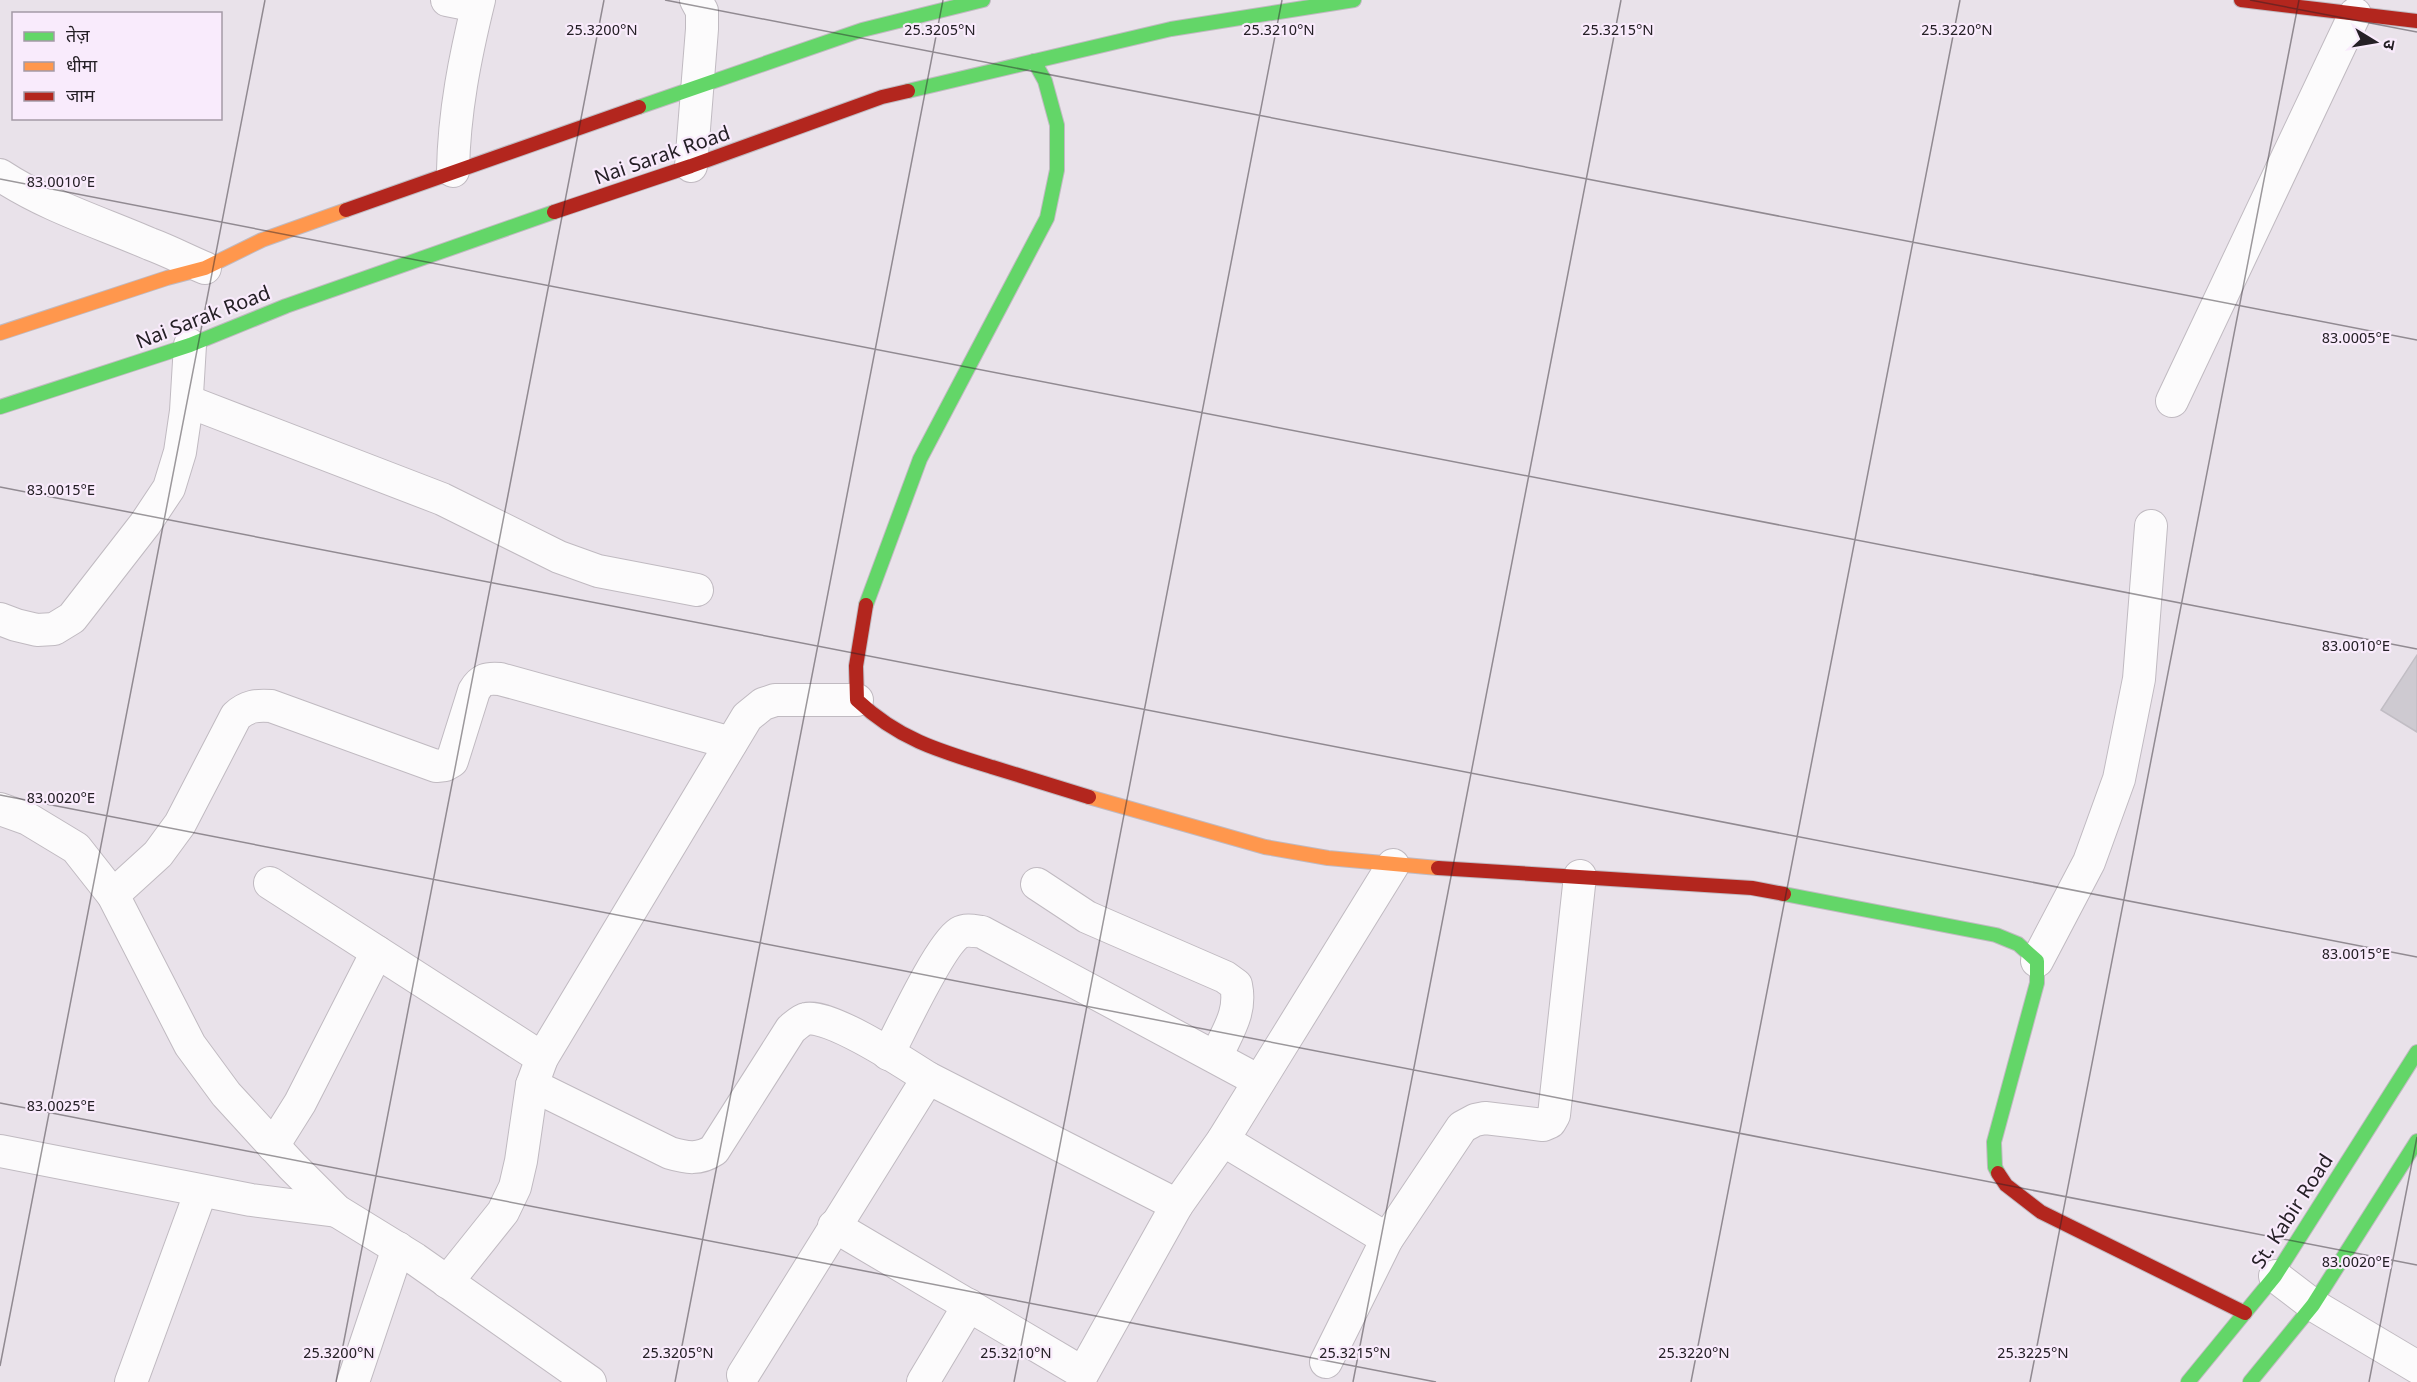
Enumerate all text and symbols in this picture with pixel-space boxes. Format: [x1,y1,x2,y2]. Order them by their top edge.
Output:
legend [12,12,222,120]
north arrow [2345,12,2405,72]
text: 25.3200°N [566,22,638,41]
text: 25.3205°N [904,22,976,41]
text: 25.3210°N [1243,22,1315,41]
text: 25.3215°N [1582,22,1654,41]
text: 25.3220°N [1921,22,1993,41]
text: तेज़ [66,25,90,49]
text: उ [2376,38,2398,52]
text: धीमा [66,56,97,79]
text: जाम [66,86,96,109]
street label: Nai Sarak Road [591,121,734,192]
text: 83.0010°E [27,174,95,193]
street label: Nai Sarak Road [133,281,275,356]
text: 83.0005°E [2322,330,2390,349]
text: 83.0015°E [27,482,95,501]
text: 83.0010°E [2322,638,2390,657]
text: 83.0020°E [27,790,95,809]
text: 83.0015°E [2322,946,2390,965]
text: 83.0025°E [27,1098,95,1117]
street label: St. Kabir Road [2247,1150,2340,1274]
text: 83.0020°E [2322,1254,2390,1273]
text: 25.3200°N [303,1345,375,1364]
text: 25.3205°N [642,1345,714,1364]
text: 25.3210°N [980,1345,1052,1364]
text: 25.3215°N [1319,1345,1391,1364]
text: 25.3220°N [1658,1345,1730,1364]
text: 25.3225°N [1997,1345,2069,1364]

